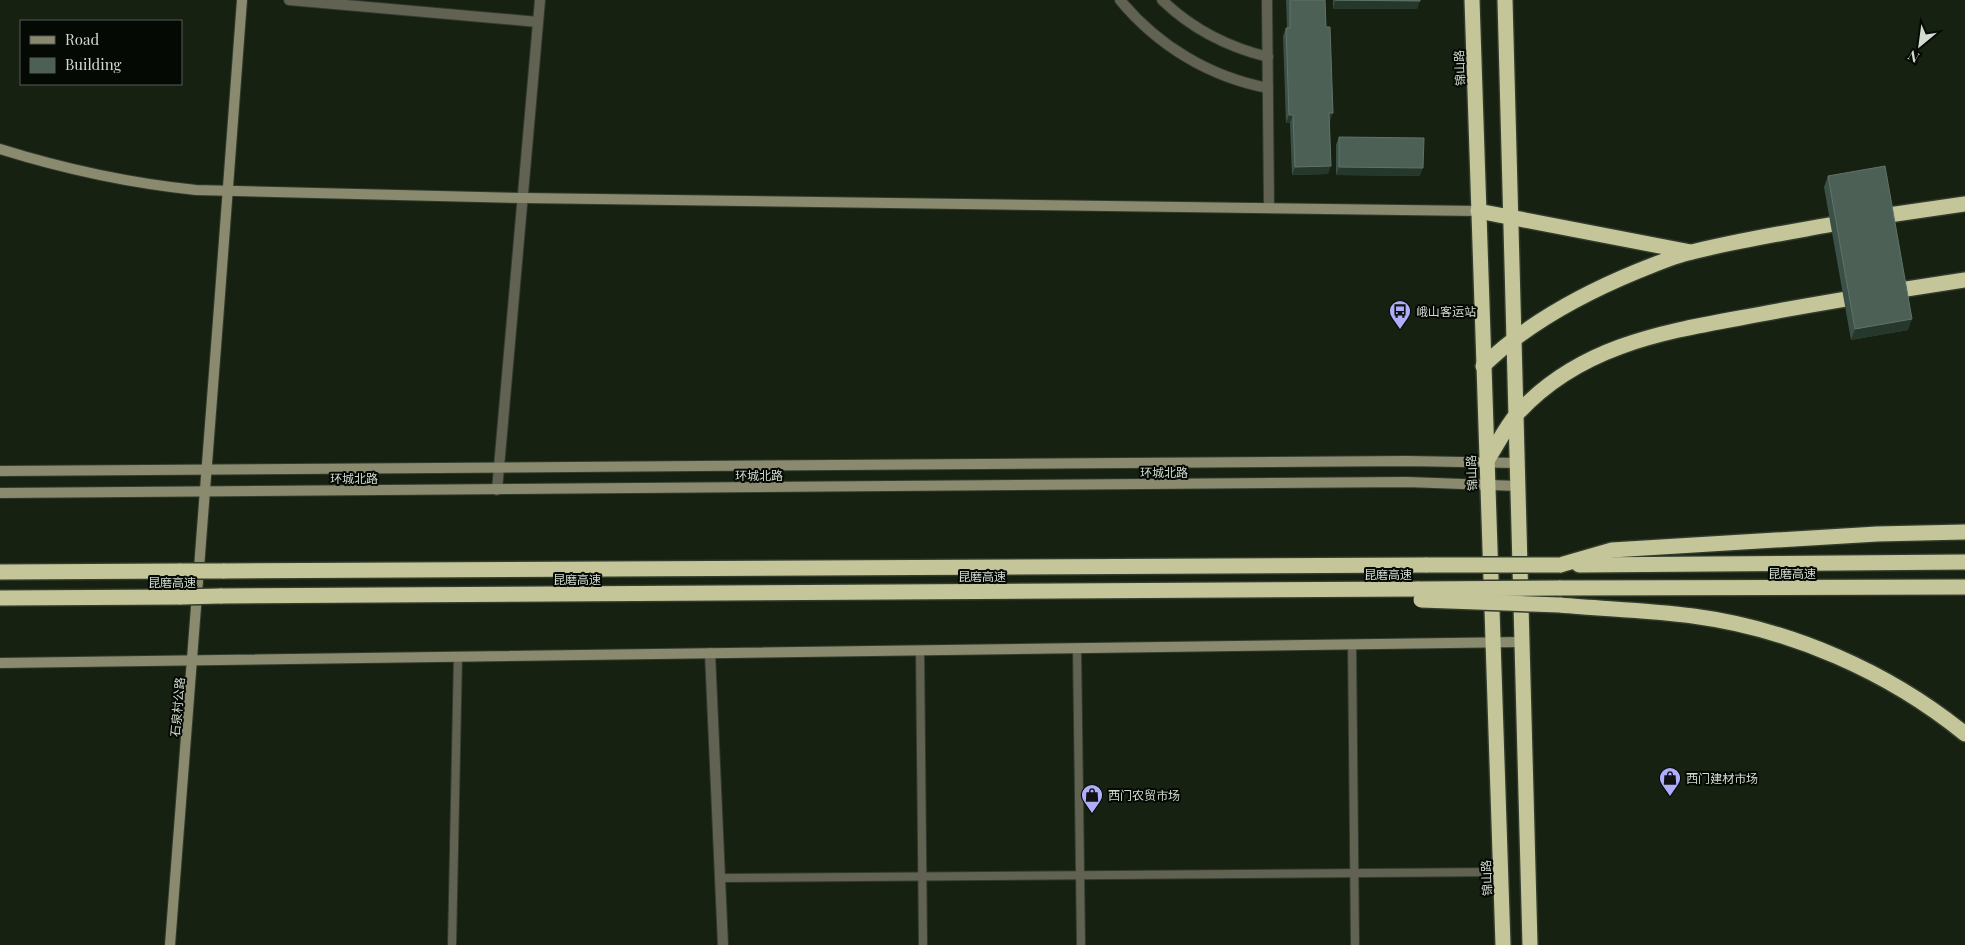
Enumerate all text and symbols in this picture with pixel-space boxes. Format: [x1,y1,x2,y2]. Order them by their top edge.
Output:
legend [20,20,182,85]
north arrow [1895,20,1945,70]
text: Road [65,29,99,49]
text: N [1904,46,1922,68]
street label: 锦山路 [1450,50,1468,86]
text: Building [65,54,122,74]
bus stop icon: 峨山客运站 [1388,299,1412,330]
place label: 峨山客运站 [1416,303,1476,319]
street label: 锦山路 [1462,455,1480,491]
street label: 环城北路 [1140,464,1188,480]
street label: 环城北路 [735,467,783,483]
street label: 环城北路 [330,470,378,486]
street label: 昆磨高速 [1768,565,1816,581]
street label: 昆磨高速 [1364,566,1412,582]
street label: 昆磨高速 [958,568,1006,584]
street label: 昆磨高速 [553,571,601,587]
street label: 昆磨高速 [148,574,196,590]
street label: 石泉村公路 [166,676,188,738]
shop icon: 西门建材市场 [1658,766,1682,797]
place label: 西门建材市场 [1686,770,1758,786]
shop icon: 西门农贸市场 [1080,783,1104,814]
place label: 西门农贸市场 [1108,787,1180,803]
street label: 锦山路 [1477,860,1495,896]

